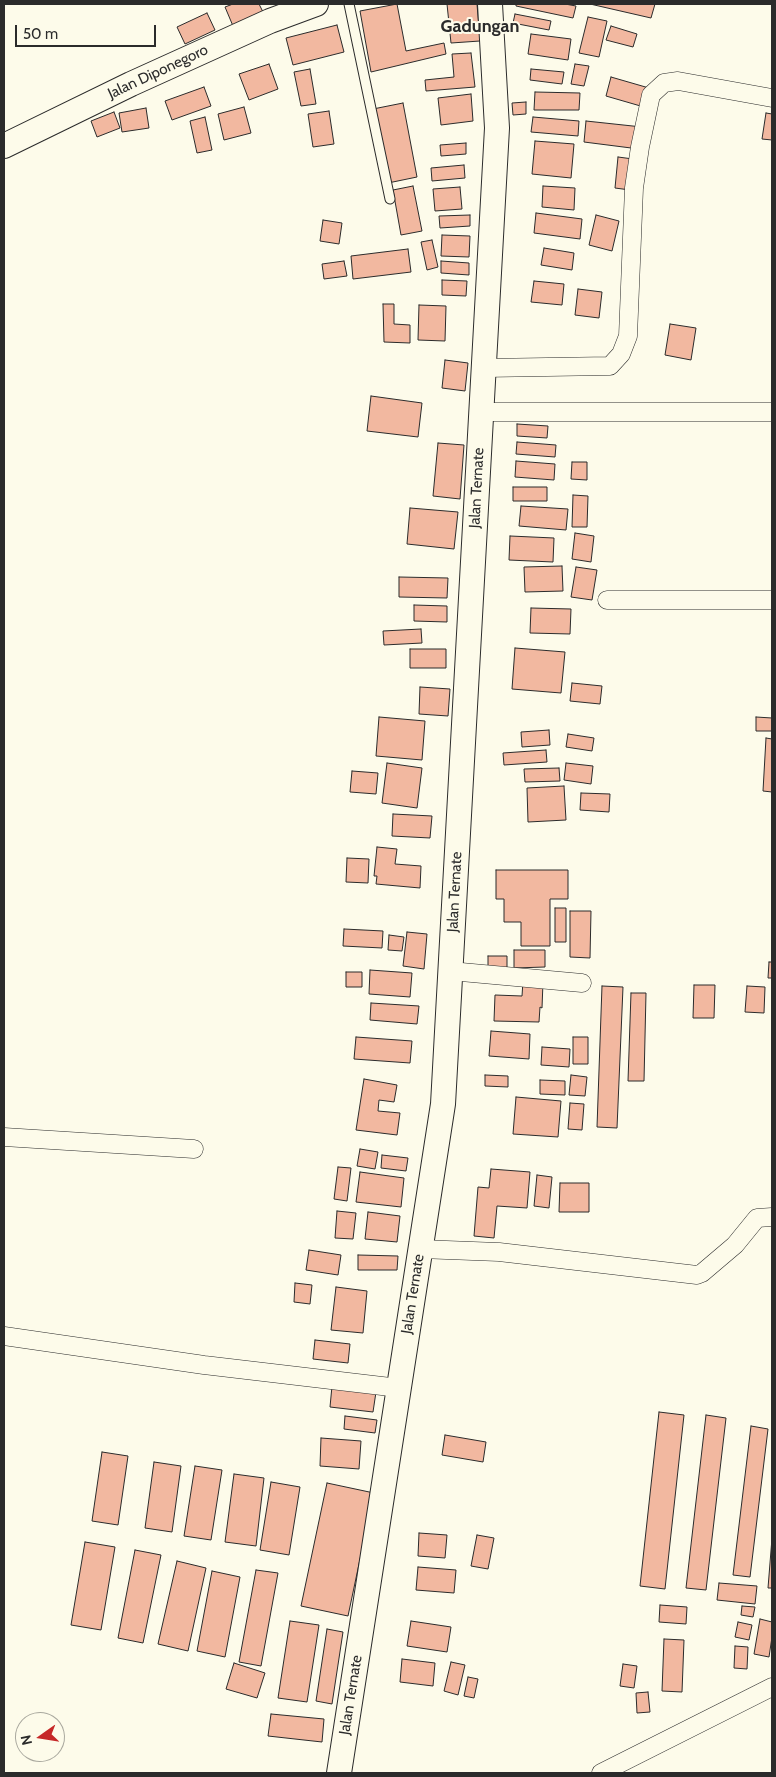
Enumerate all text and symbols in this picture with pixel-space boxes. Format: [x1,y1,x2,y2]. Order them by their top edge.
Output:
scale bar [18,15,159,47]
district label: Gadungan [441,16,519,38]
text: 50 m [23,25,58,43]
street label: Jalan Diponegoro [105,41,211,103]
street label: Jalan Ternate [466,447,488,529]
street label: Jalan Ternate [444,851,466,933]
street label: Jalan Ternate [398,1253,428,1335]
street label: Jalan Ternate [336,1654,366,1736]
north arrow [15,1712,65,1762]
text: N [16,1733,36,1747]

